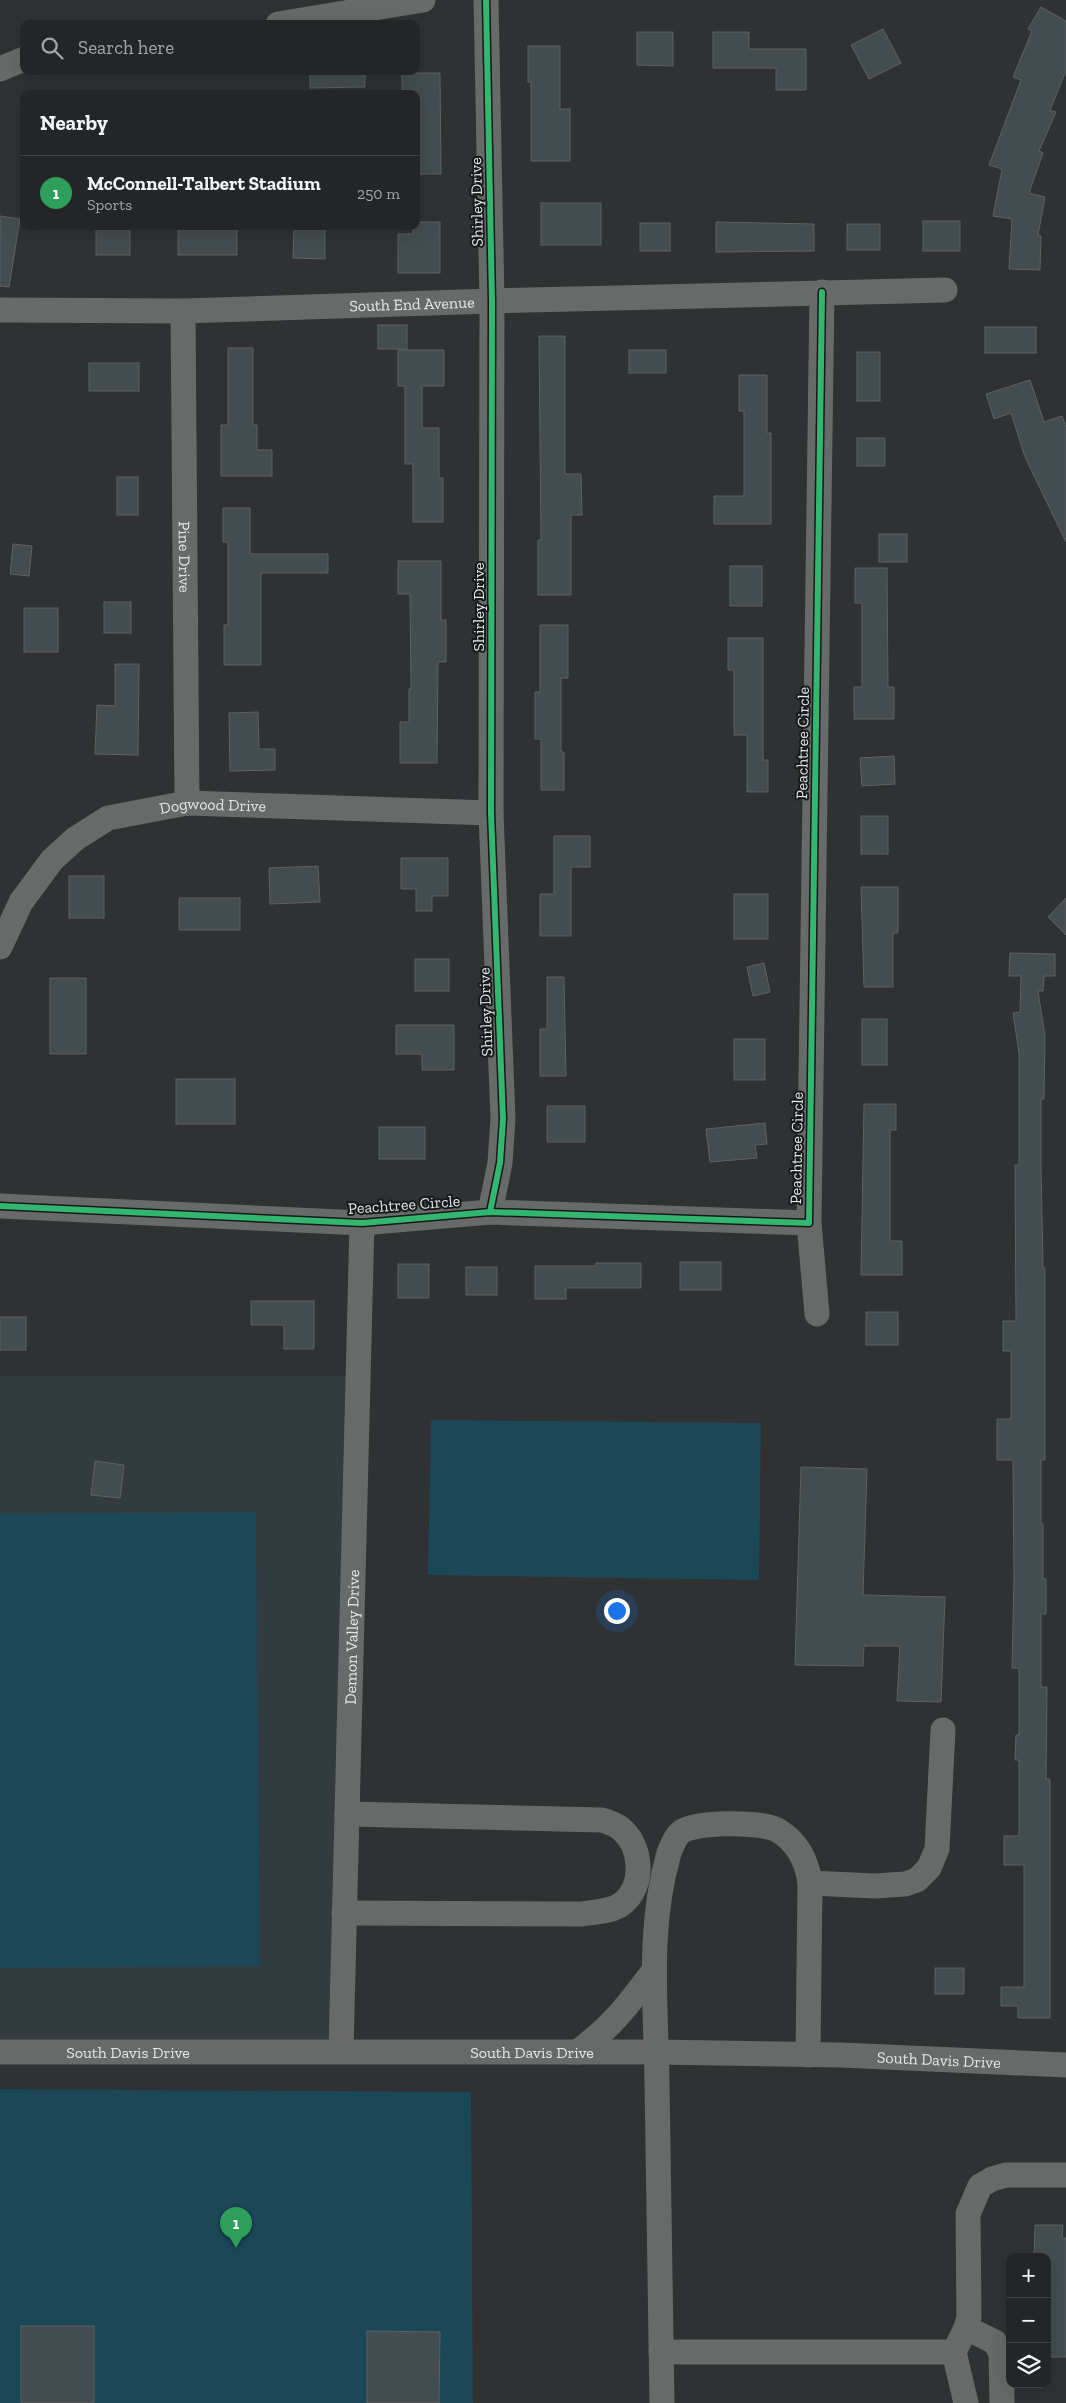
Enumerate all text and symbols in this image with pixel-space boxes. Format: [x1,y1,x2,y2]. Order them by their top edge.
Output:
search box [20,20,420,75]
icon: search [38,34,66,62]
text: Search here [78,36,174,59]
text: Nearby [40,110,108,135]
street label: Shirley Drive [466,157,487,247]
text: McConnell-Talbert Stadium [87,172,321,195]
text: 1 [53,184,59,203]
text: 250 m [357,184,400,203]
text: Sports [87,195,132,214]
street label: South End Avenue [349,293,475,316]
street label: Pine Drive [175,521,194,593]
street label: Shirley Drive [469,562,488,652]
street label: Peachtree Circle [792,687,813,799]
street label: Dogwood Drive [158,794,266,818]
street label: Shirley Drive [474,967,497,1057]
street label: Peachtree Circle [786,1092,807,1204]
street label: Peachtree Circle [347,1191,461,1218]
street label: Demon Valley Drive [341,1569,363,1705]
your location [604,1598,630,1624]
street label: South Davis Drive [66,2043,190,2062]
street label: South Davis Drive [470,2043,594,2062]
street label: South Davis Drive [877,2048,1001,2072]
pin: 1 [220,2207,252,2248]
map controls [1006,2253,1051,2388]
button: + [1006,2253,1051,2298]
button: − [1006,2298,1051,2343]
button: layers [1006,2343,1051,2388]

